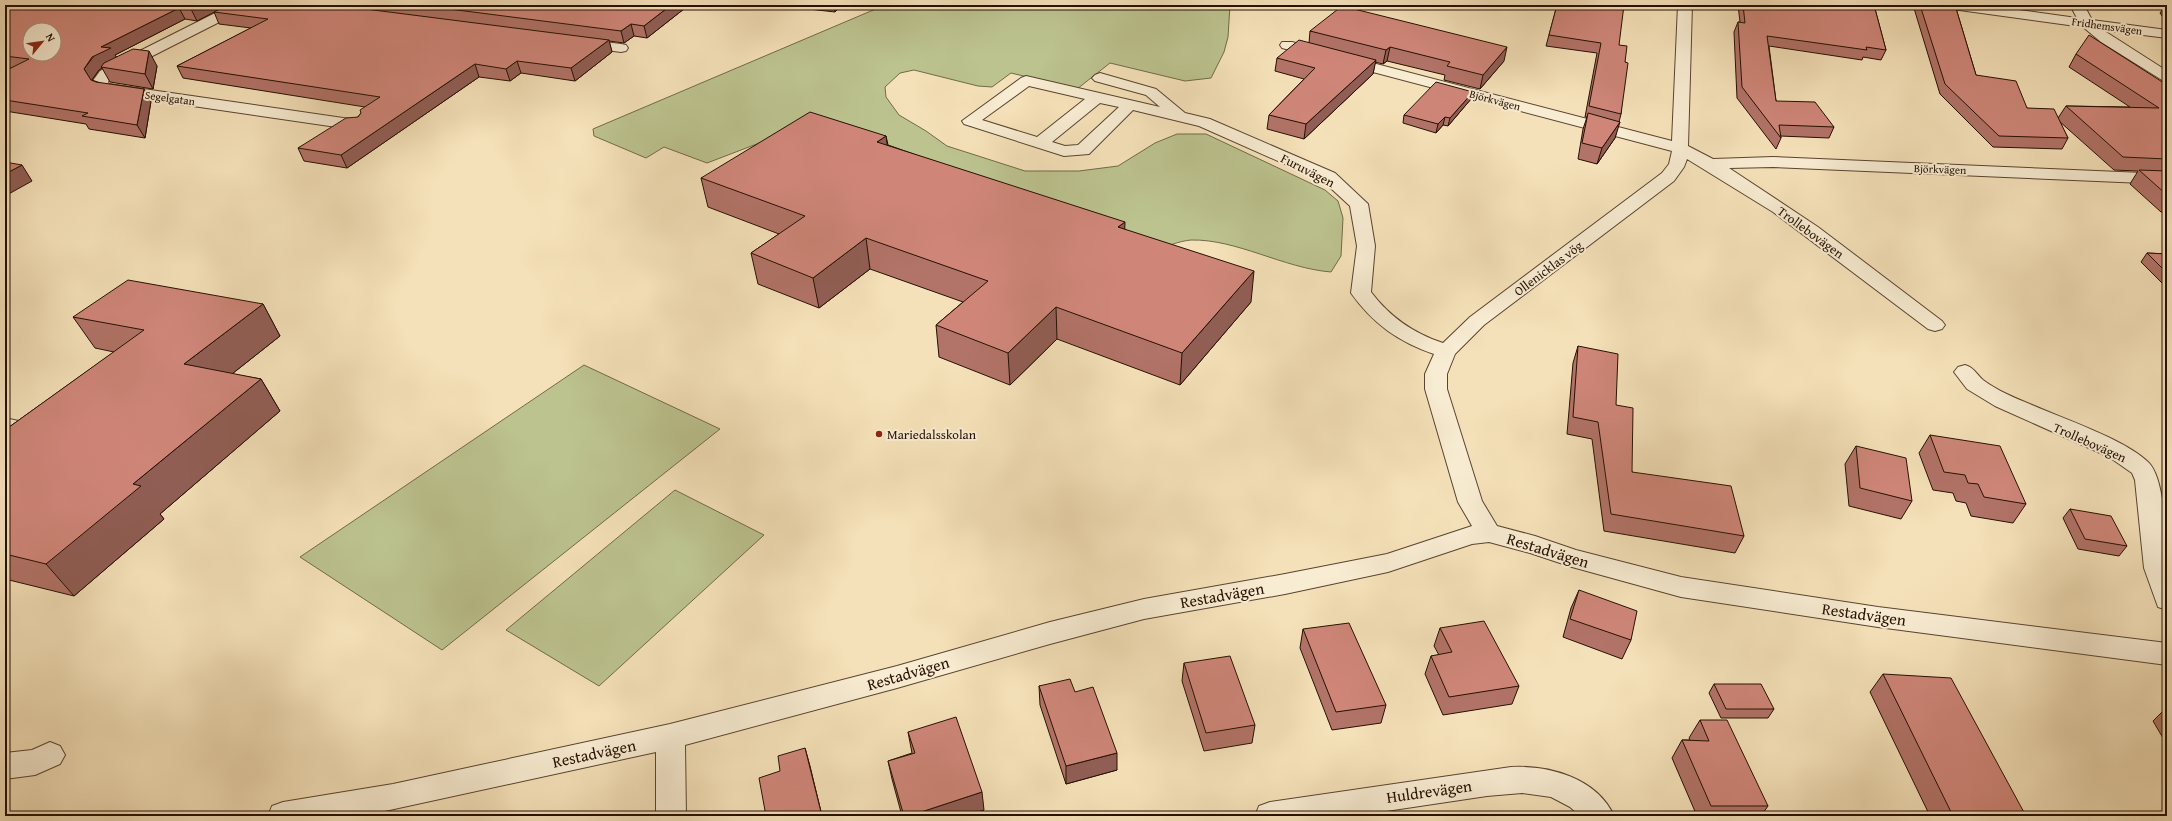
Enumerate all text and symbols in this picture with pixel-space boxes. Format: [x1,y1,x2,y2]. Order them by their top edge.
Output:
street label: Fridhemsvägen [2071,13,2144,39]
north arrow [22,22,62,62]
text: N [42,30,60,45]
street label: Björkvägen [1468,85,1523,115]
street label: Segelgatan [144,87,197,110]
street label: Furuvägen [1278,149,1339,192]
street label: Björkvägen [1914,160,1967,178]
street label: Trollebovägen [1774,202,1848,263]
street label: Ollenicklas vög [1510,236,1587,301]
street label: Trollebovägen [2050,418,2130,467]
place label: Mariedalsskolan [887,425,977,444]
marker: Mariedalsskolan [874,429,884,439]
street label: Restadvägen [1504,526,1592,574]
street label: Restadvägen [1178,576,1266,614]
street label: Restadvägen [1820,596,1908,632]
street label: Restadvägen [864,650,952,696]
street label: Restadvägen [550,732,638,774]
street label: Huldrevägen [1385,773,1473,809]

